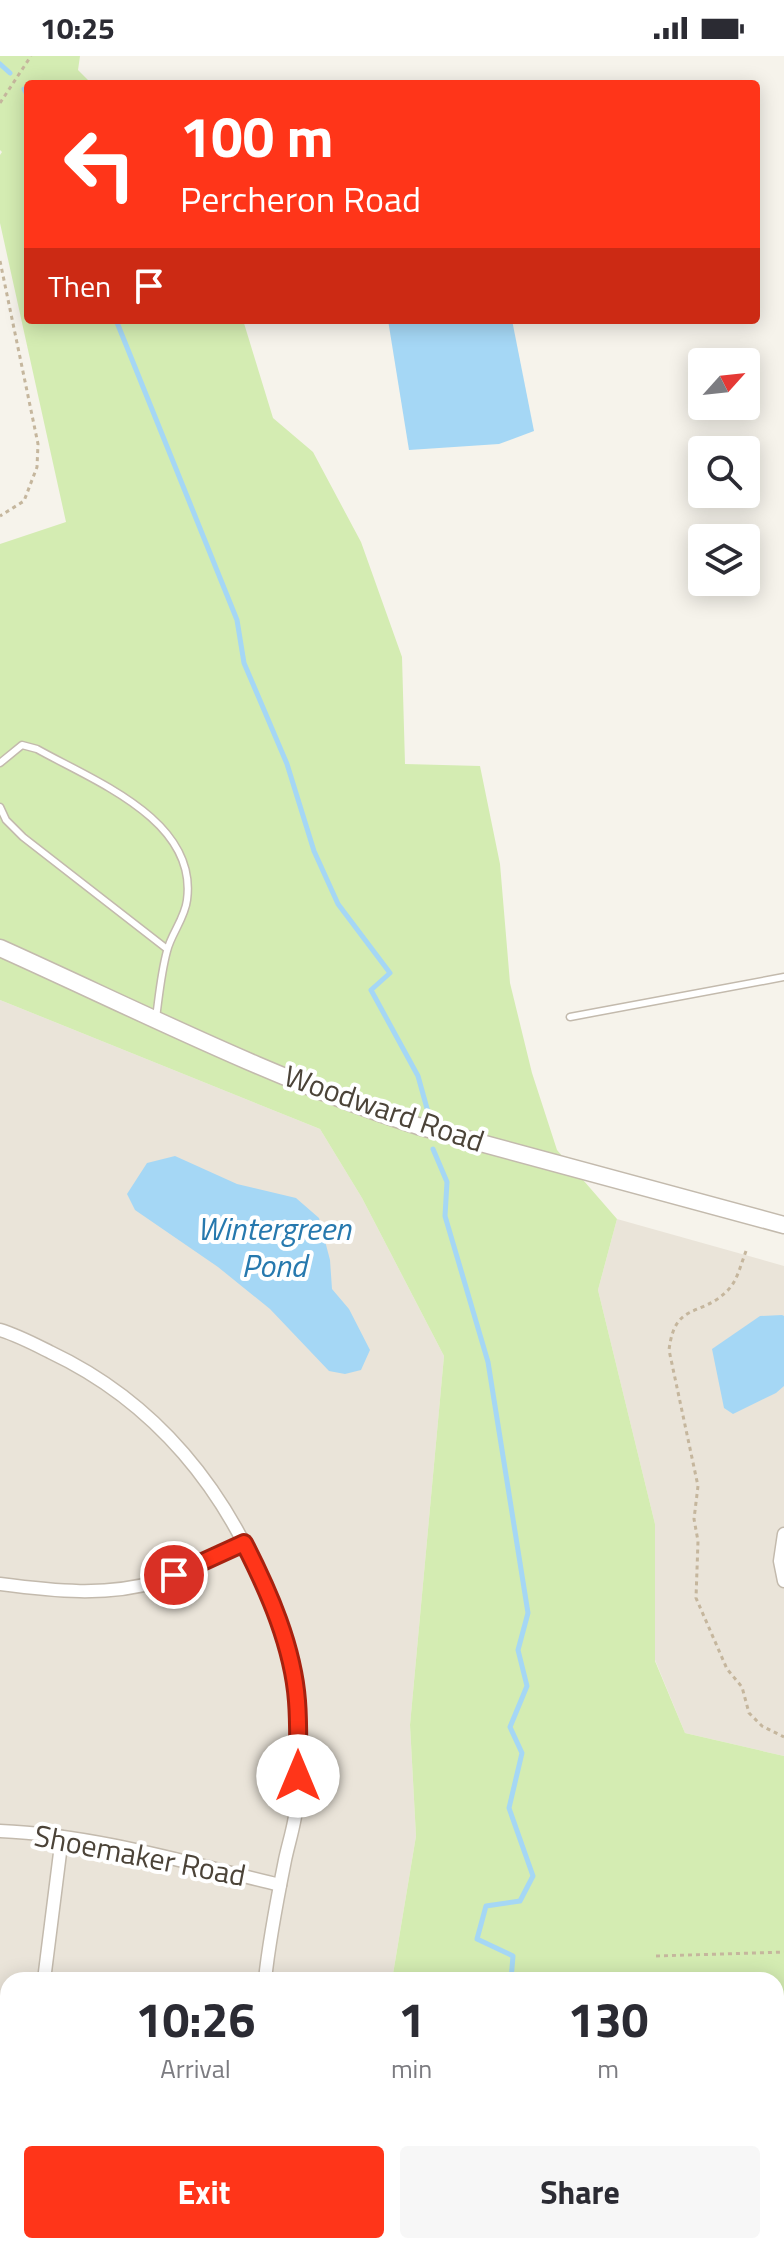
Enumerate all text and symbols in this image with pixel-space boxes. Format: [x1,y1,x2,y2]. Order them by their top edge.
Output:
text: 10:25 [40,5,115,51]
text: 100 m [180,94,333,179]
icon: left [48,112,152,216]
text: Percheron Road [180,171,421,226]
text: Then [48,263,111,309]
icon: arrive [127,264,171,308]
north arrow [688,348,760,420]
map controls [688,348,760,596]
button: search [688,436,760,508]
button: layers [688,524,760,596]
street label: Woodward Road [278,1052,490,1164]
water label: Wintergreen Pond [197,1204,352,1289]
pin [140,1541,208,1609]
icon: arrive [152,1553,196,1597]
position arrow [256,1734,340,1818]
street label: Shoemaker Road [31,1812,250,1898]
text: 10:26 [136,1983,255,2056]
text: 1 [398,1983,425,2056]
text: 130 [568,1983,648,2056]
text: Arrival [160,2049,231,2088]
text: min [391,2049,432,2088]
text: m [597,2049,619,2088]
button: Exit [24,2146,384,2238]
button: Share [400,2146,760,2238]

